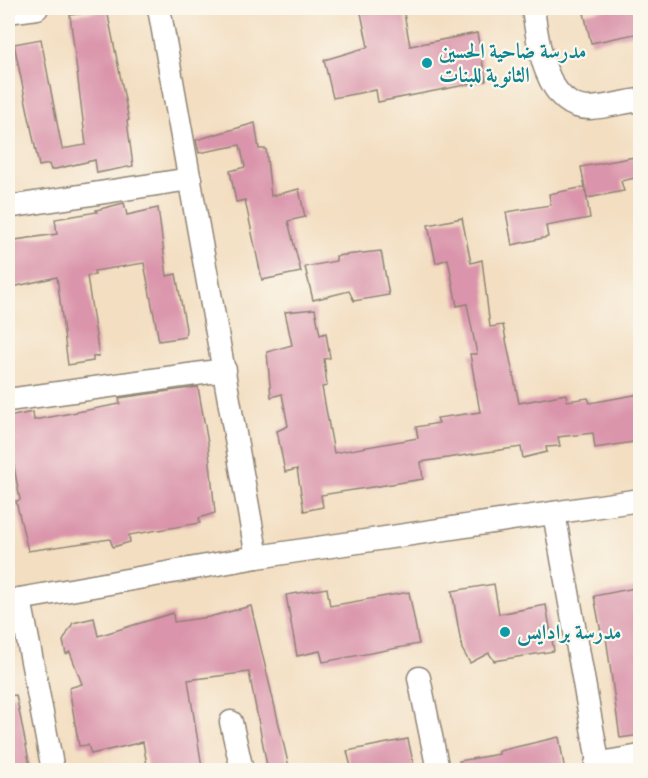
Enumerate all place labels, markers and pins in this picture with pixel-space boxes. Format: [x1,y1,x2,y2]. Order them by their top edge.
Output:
place label: مدرسة ضاحية الحسين الثانوية للبنات [439,38,586,88]
marker: مدرسة ضاحية الحسين الثانوية للبنات [420,56,434,70]
place label: مدرسة برادايس [517,619,621,646]
marker: مدرسة برادايس [498,625,512,639]

